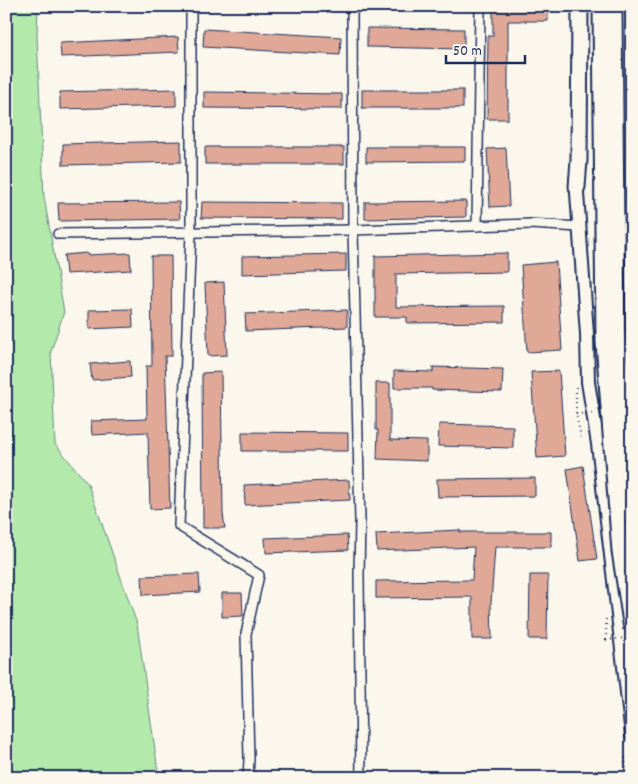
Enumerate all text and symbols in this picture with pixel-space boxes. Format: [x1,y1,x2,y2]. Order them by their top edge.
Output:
scale bar [446,32,524,64]
text: 50 m [453,41,482,63]

